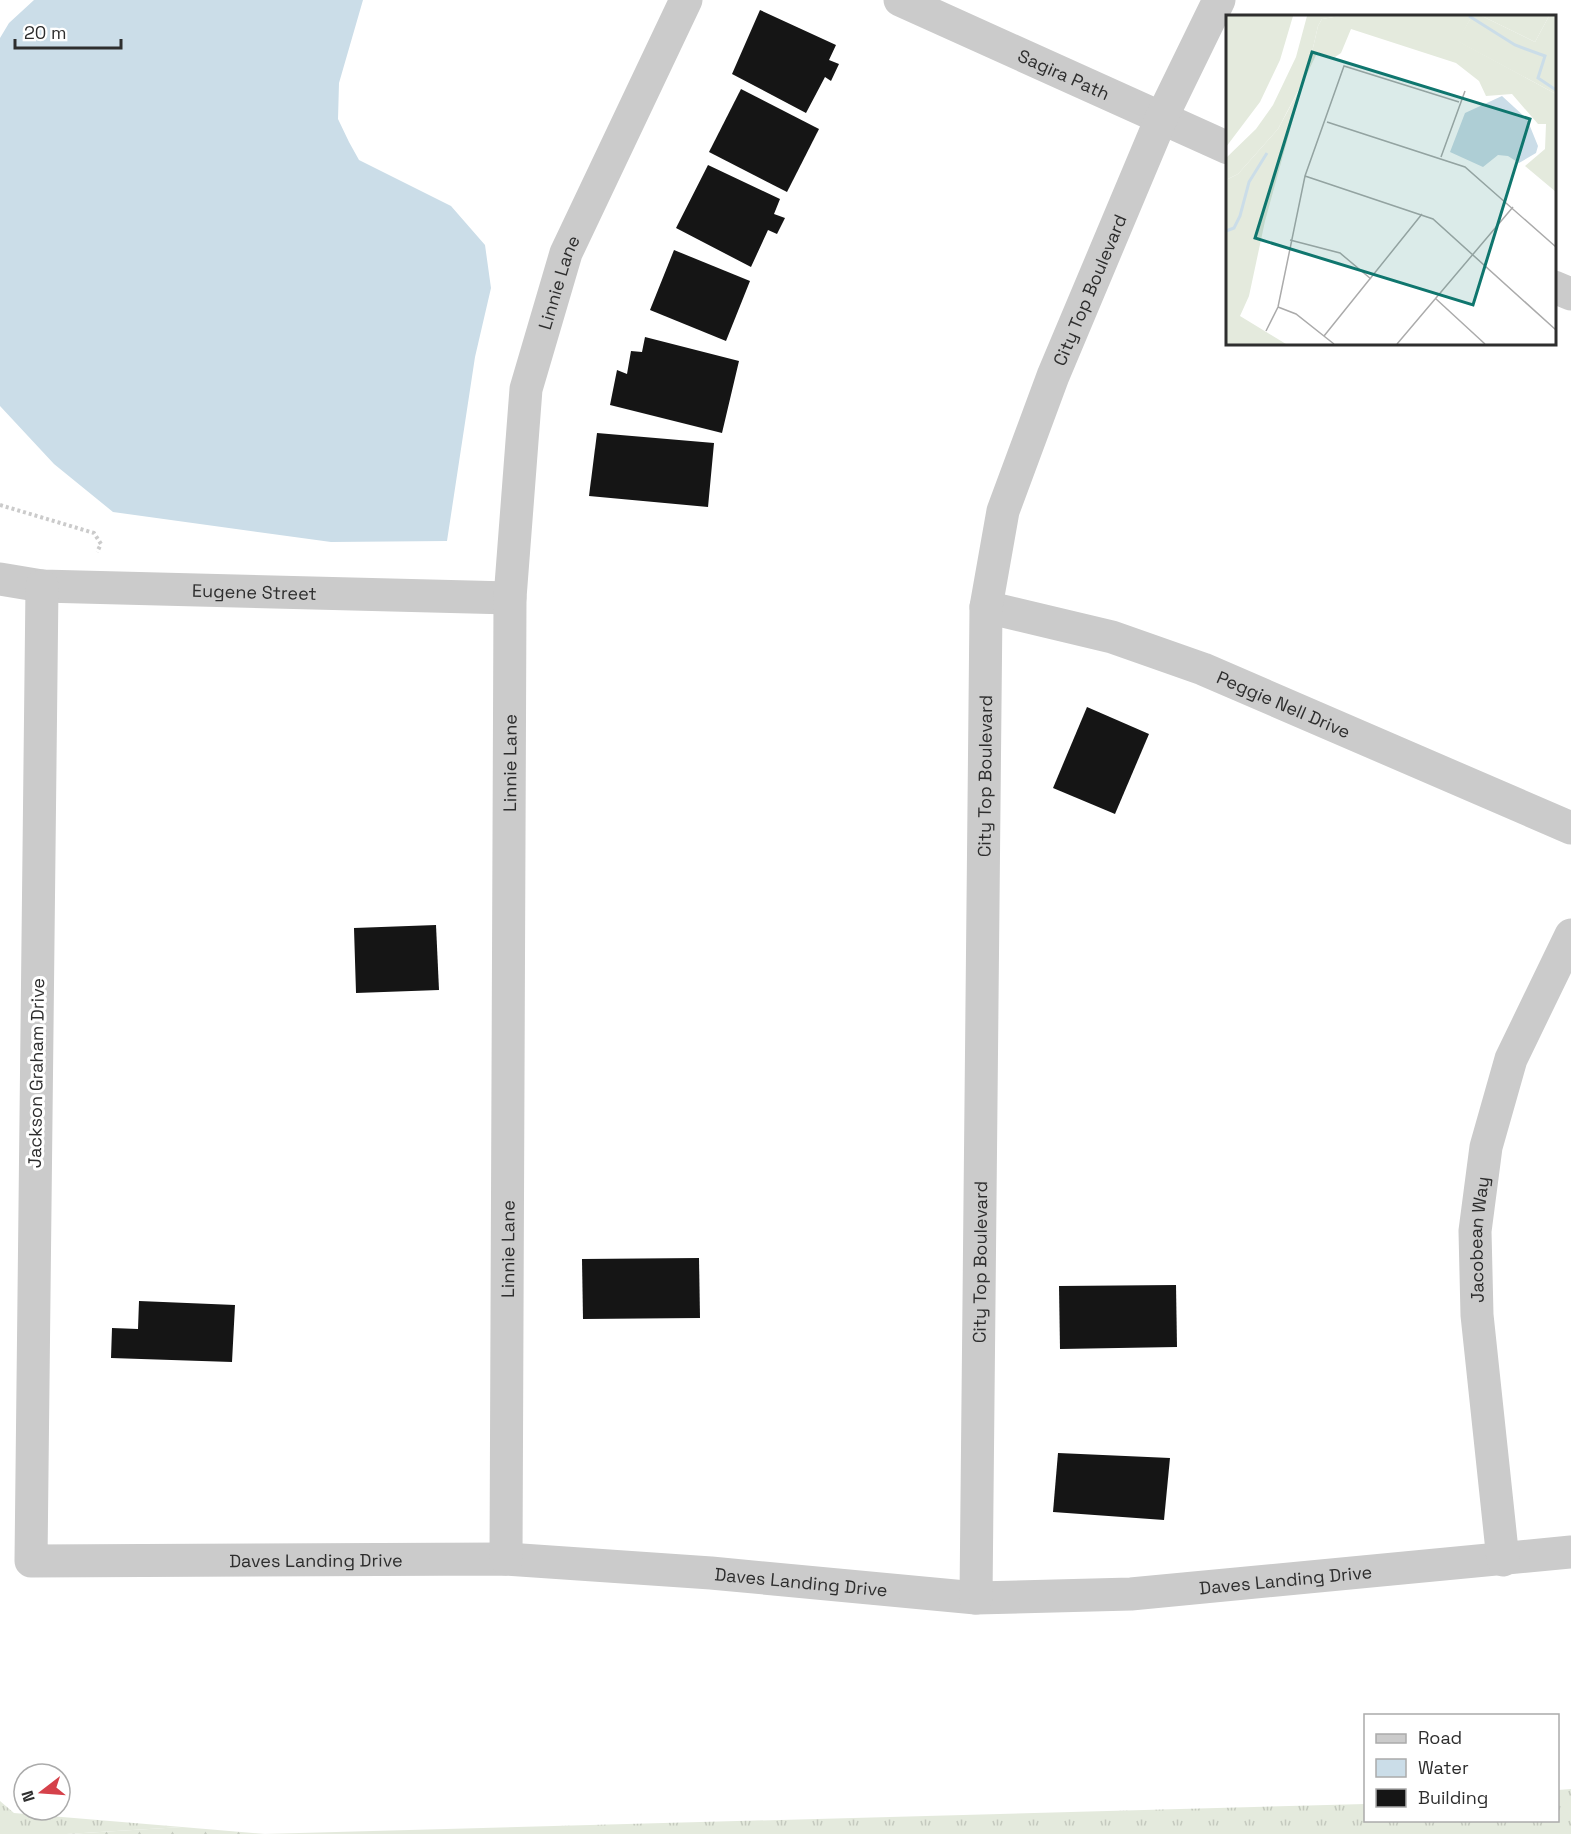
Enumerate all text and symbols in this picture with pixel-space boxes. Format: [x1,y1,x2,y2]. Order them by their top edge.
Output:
scale bar [15,12,122,50]
inset map [1226,15,1556,345]
text: 20 m [24,21,67,44]
street label: Sagira Path [1015,43,1114,105]
street label: City Top Boulevard [1047,211,1131,369]
street label: Linnie Lane [533,231,584,332]
street label: Eugene Street [192,578,317,605]
street label: Peggie Nell Drive [1213,665,1354,743]
street label: City Top Boulevard [972,695,997,857]
street label: Linnie Lane [498,714,521,812]
street label: Jackson Graham Drive [23,978,49,1168]
street label: Jacobean Way [1463,1175,1494,1303]
street label: City Top Boulevard [967,1181,992,1343]
street label: Linnie Lane [496,1200,519,1298]
street label: Daves Landing Drive [229,1548,403,1572]
street label: Daves Landing Drive [1198,1560,1373,1599]
street label: Daves Landing Drive [714,1562,889,1601]
legend [1364,1714,1559,1822]
text: Road [1418,1726,1462,1749]
text: Water [1418,1756,1469,1779]
north arrow [12,1762,72,1822]
text: Building [1418,1786,1488,1809]
text: N [17,1788,40,1804]

